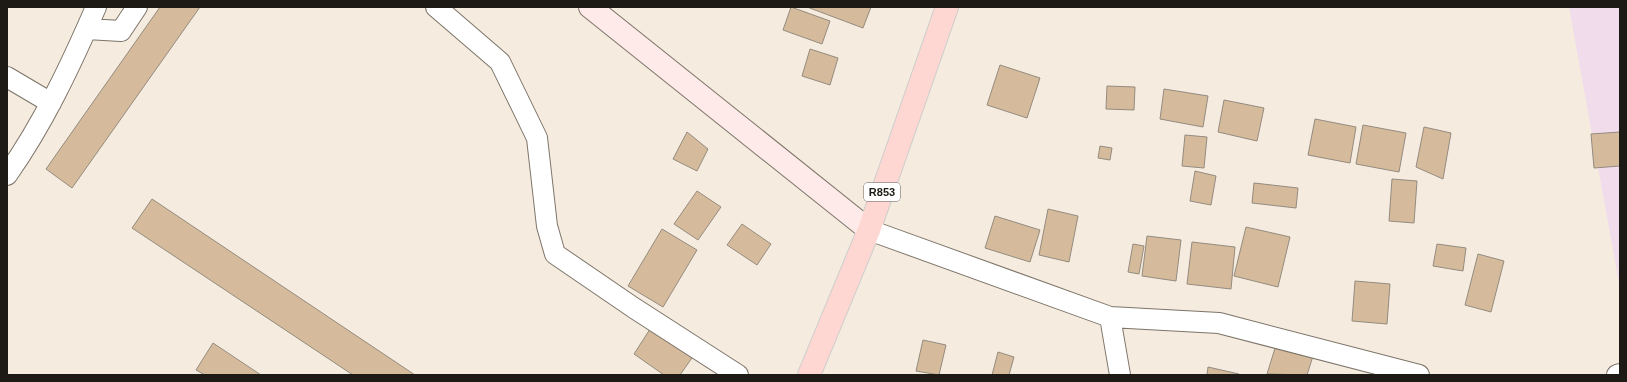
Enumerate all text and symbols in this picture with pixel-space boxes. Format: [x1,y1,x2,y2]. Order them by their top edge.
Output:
road number: R853 [864,183,900,201]

